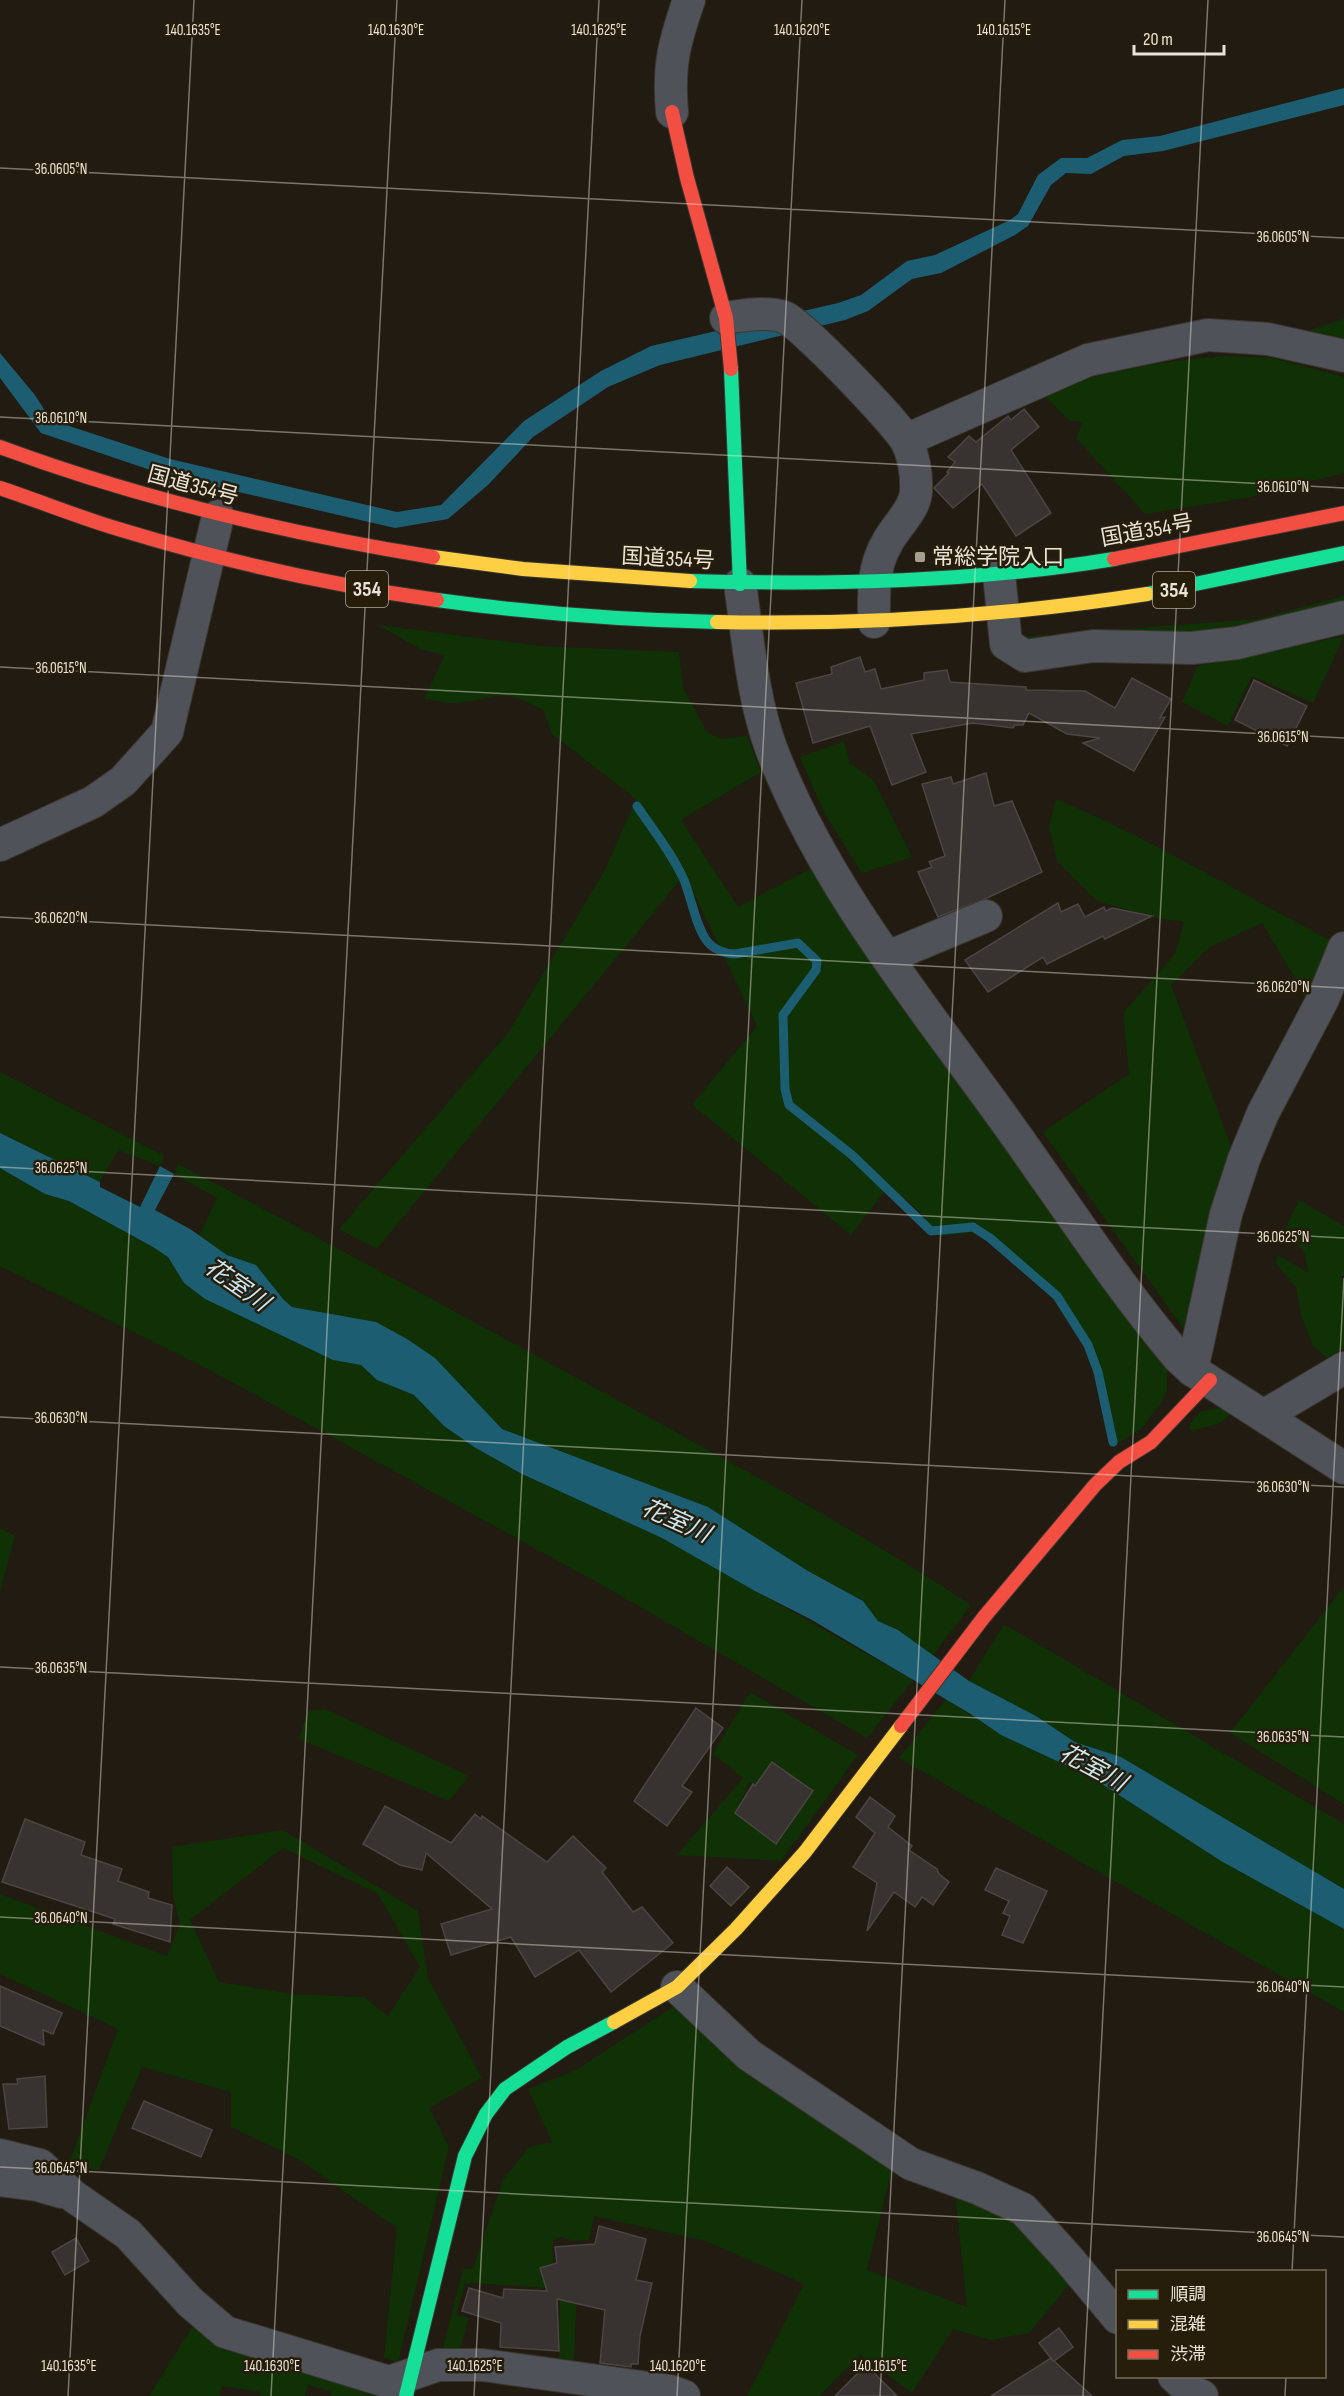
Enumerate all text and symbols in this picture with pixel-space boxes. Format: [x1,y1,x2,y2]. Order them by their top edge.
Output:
scale bar [1134,18,1224,56]
text: 140.1635°E [165,21,221,40]
text: 140.1630°E [368,21,424,40]
text: 140.1625°E [571,21,627,40]
text: 140.1620°E [774,21,830,40]
text: 140.1615°E [977,21,1031,40]
text: 20 m [1143,29,1173,50]
text: 36.0605°N [35,160,87,179]
text: 36.0605°N [1257,228,1309,247]
text: 36.0610°N [35,409,87,428]
street label: 国道354号 [144,461,242,511]
text: 36.0610°N [1257,478,1309,497]
street label: 国道354号 [1099,510,1195,552]
street label: 国道354号 [621,543,715,575]
place label: 常総学院入口 [932,544,1064,571]
marker: 常総学院入口 [913,550,927,564]
road number: 354 [346,571,388,607]
road number: 354 [1153,572,1195,608]
text: 36.0615°N [35,659,87,678]
text: 36.0615°N [1257,728,1309,747]
text: 36.0620°N [34,909,88,928]
text: 36.0620°N [1256,978,1310,997]
text: 36.0625°N [35,1159,87,1178]
text: 36.0625°N [1257,1228,1309,1247]
water label: 花室川 [199,1252,277,1319]
text: 36.0630°N [34,1409,88,1428]
text: 36.0630°N [1256,1478,1310,1497]
water label: 花室川 [637,1493,718,1550]
text: 36.0635°N [35,1659,87,1678]
text: 36.0635°N [1257,1728,1309,1747]
water label: 花室川 [1054,1738,1134,1799]
text: 36.0640°N [34,1909,88,1928]
text: 36.0640°N [1256,1978,1310,1997]
text: 36.0645°N [35,2159,87,2178]
text: 36.0645°N [1257,2228,1309,2247]
legend [1116,2270,1326,2378]
text: 順調 [1170,2284,1206,2305]
text: 混雑 [1170,2314,1206,2335]
text: 渋滞 [1170,2344,1206,2365]
text: 140.1635°E [41,2357,97,2376]
text: 140.1630°E [244,2357,300,2376]
text: 140.1625°E [447,2357,503,2376]
text: 140.1620°E [650,2357,706,2376]
text: 140.1615°E [853,2357,907,2376]

